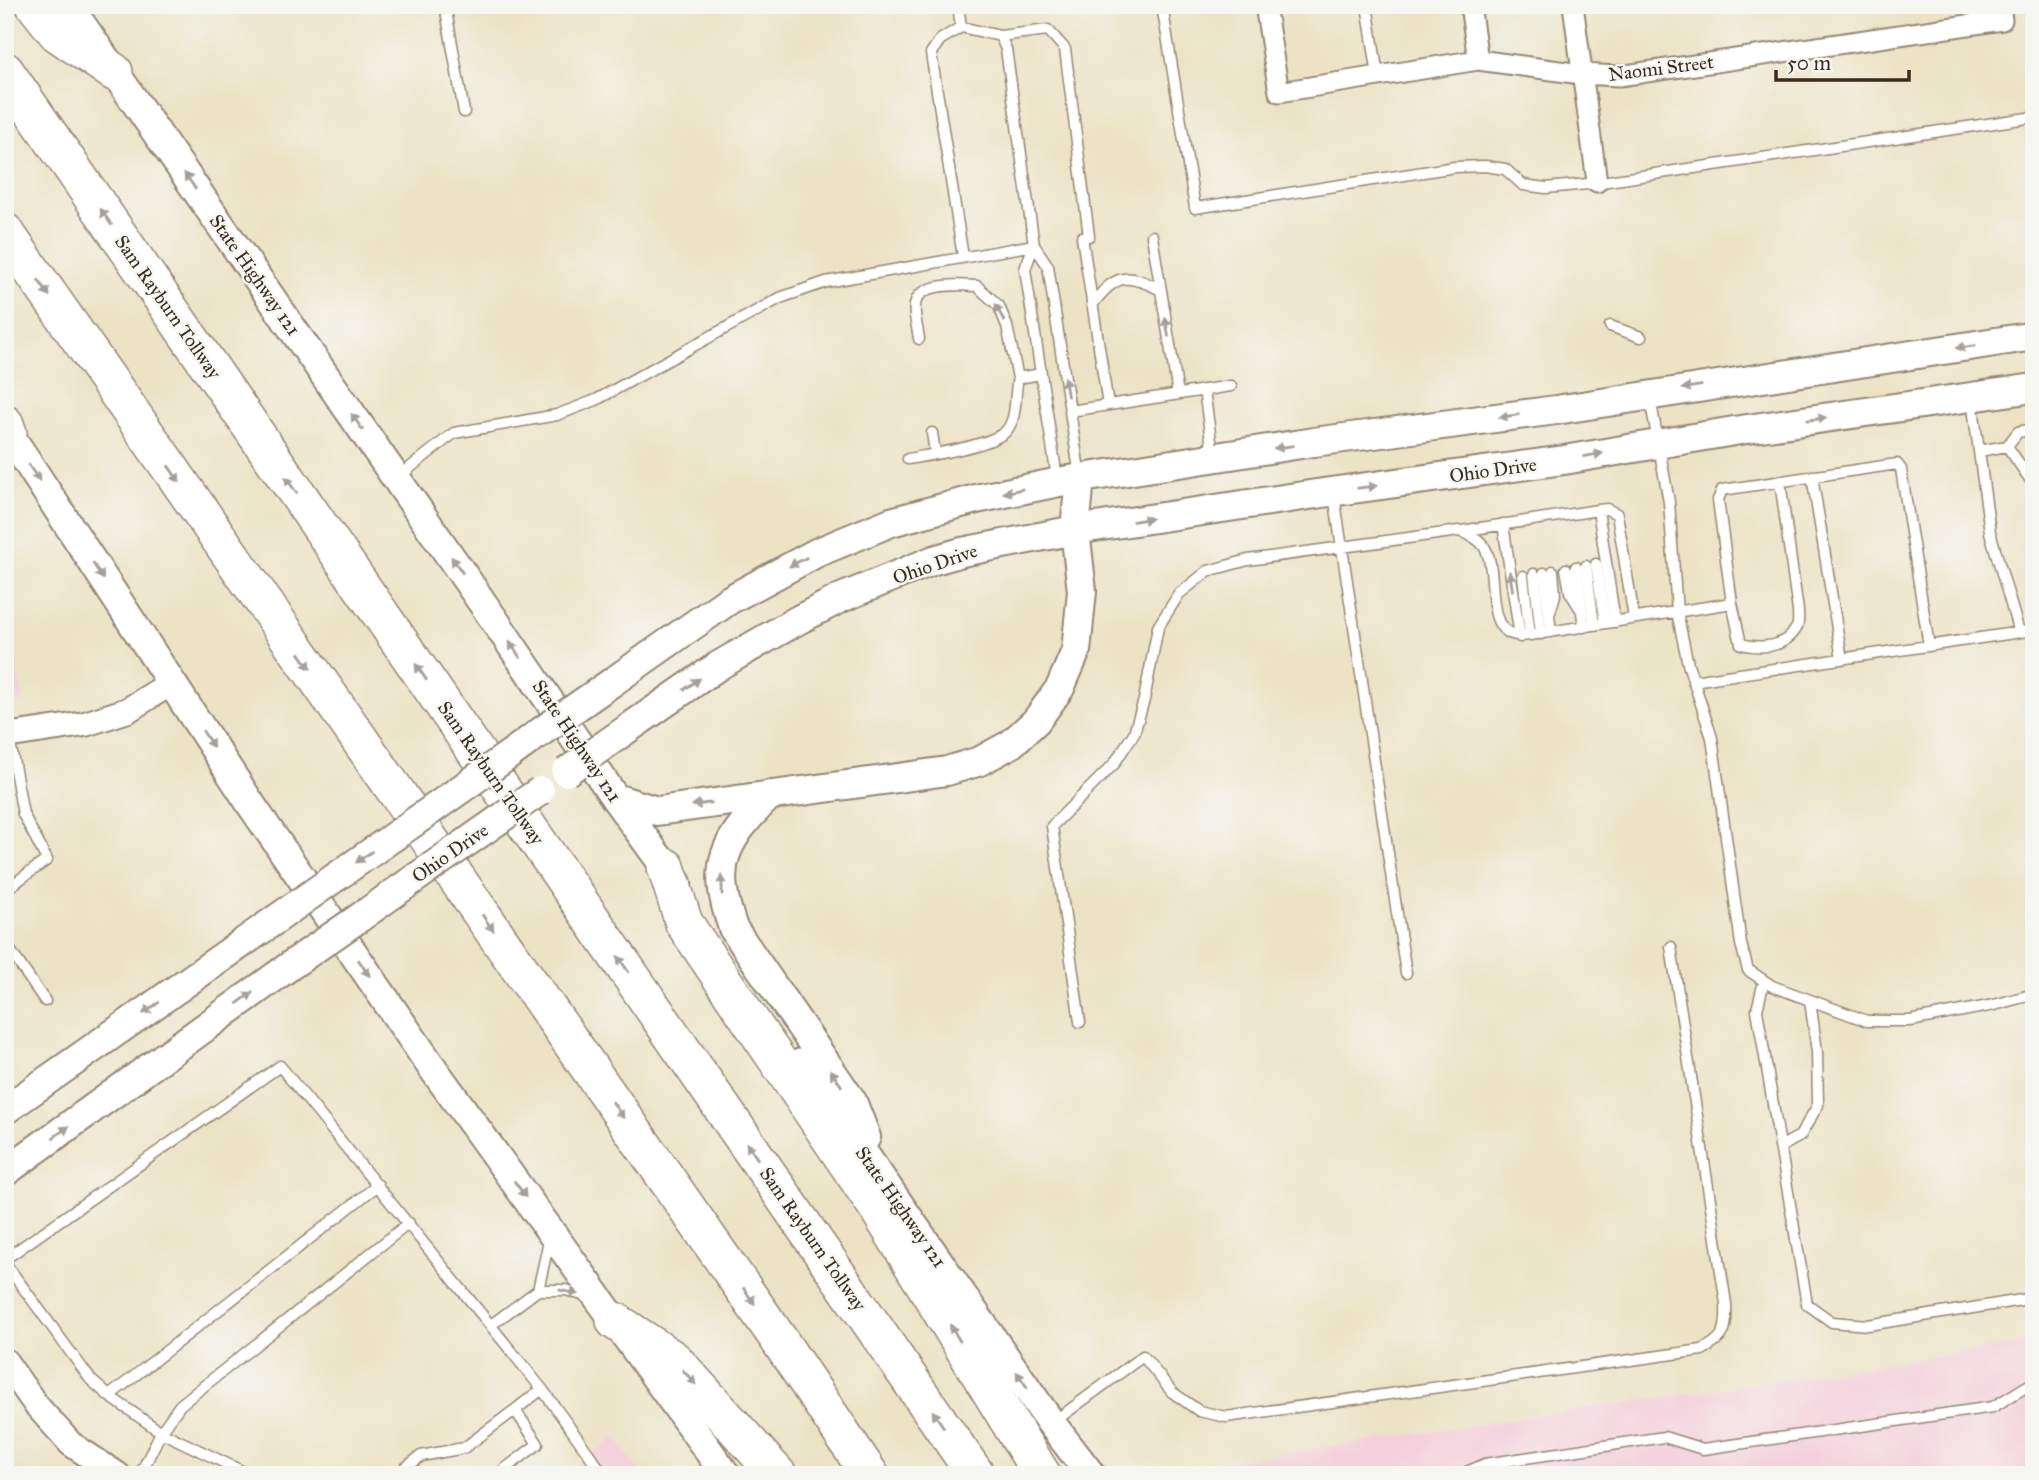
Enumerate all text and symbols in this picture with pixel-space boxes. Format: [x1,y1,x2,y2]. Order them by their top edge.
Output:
scale bar [1776,38,1910,82]
street label: Naomi Street [1607,50,1715,86]
text: 50 m [1787,50,1832,76]
one-way arrow [183,172,197,190]
one-way arrow [99,208,113,226]
street label: State Highway 121 [204,210,305,341]
street label: Sam Rayburn Tollway [110,231,227,384]
one-way arrow [37,279,51,297]
one-way arrow [995,303,1006,323]
one-way arrow [1161,316,1172,338]
one-way arrow [1955,342,1977,353]
one-way arrow [1060,376,1071,398]
one-way arrow [1681,382,1703,393]
one-way arrow [1498,410,1520,421]
one-way arrow [350,413,364,431]
one-way arrow [1806,413,1828,424]
one-way arrow [1273,442,1295,453]
one-way arrow [1582,449,1604,460]
street label: Ohio Drive [1448,452,1538,488]
one-way arrow [28,464,41,483]
one-way arrow [167,465,181,483]
one-way arrow [284,476,298,494]
one-way arrow [1357,481,1379,492]
one-way arrow [1002,486,1024,497]
one-way arrow [1132,514,1154,525]
street label: Ohio Drive [890,539,980,589]
one-way arrow [450,556,464,574]
one-way arrow [788,557,808,568]
one-way arrow [91,561,104,580]
one-way arrow [1505,570,1516,592]
one-way arrow [508,641,522,659]
one-way arrow [298,652,312,670]
one-way arrow [414,663,428,681]
street label: State Highway 121 [527,675,626,807]
one-way arrow [683,677,701,691]
street label: Sam Rayburn Tollway [433,697,550,850]
one-way arrow [202,730,215,749]
one-way arrow [691,799,713,810]
street label: Ohio Drive [407,818,493,888]
one-way arrow [355,850,373,864]
one-way arrow [717,873,728,895]
one-way arrow [481,914,495,932]
one-way arrow [616,955,630,973]
one-way arrow [357,959,371,977]
one-way arrow [236,991,254,1005]
one-way arrow [142,1001,160,1015]
one-way arrow [830,1069,843,1088]
one-way arrow [611,1101,625,1119]
one-way arrow [51,1124,69,1139]
one-way arrow [745,1142,759,1160]
street label: State Highway 121 [850,1142,951,1273]
street label: Sam Rayburn Tollway [755,1163,872,1316]
one-way arrow [513,1180,527,1198]
one-way arrow [558,1287,580,1298]
one-way arrow [742,1287,755,1306]
one-way arrow [948,1323,961,1342]
one-way arrow [680,1368,696,1385]
one-way arrow [1015,1371,1029,1389]
one-way arrow [931,1410,945,1428]

